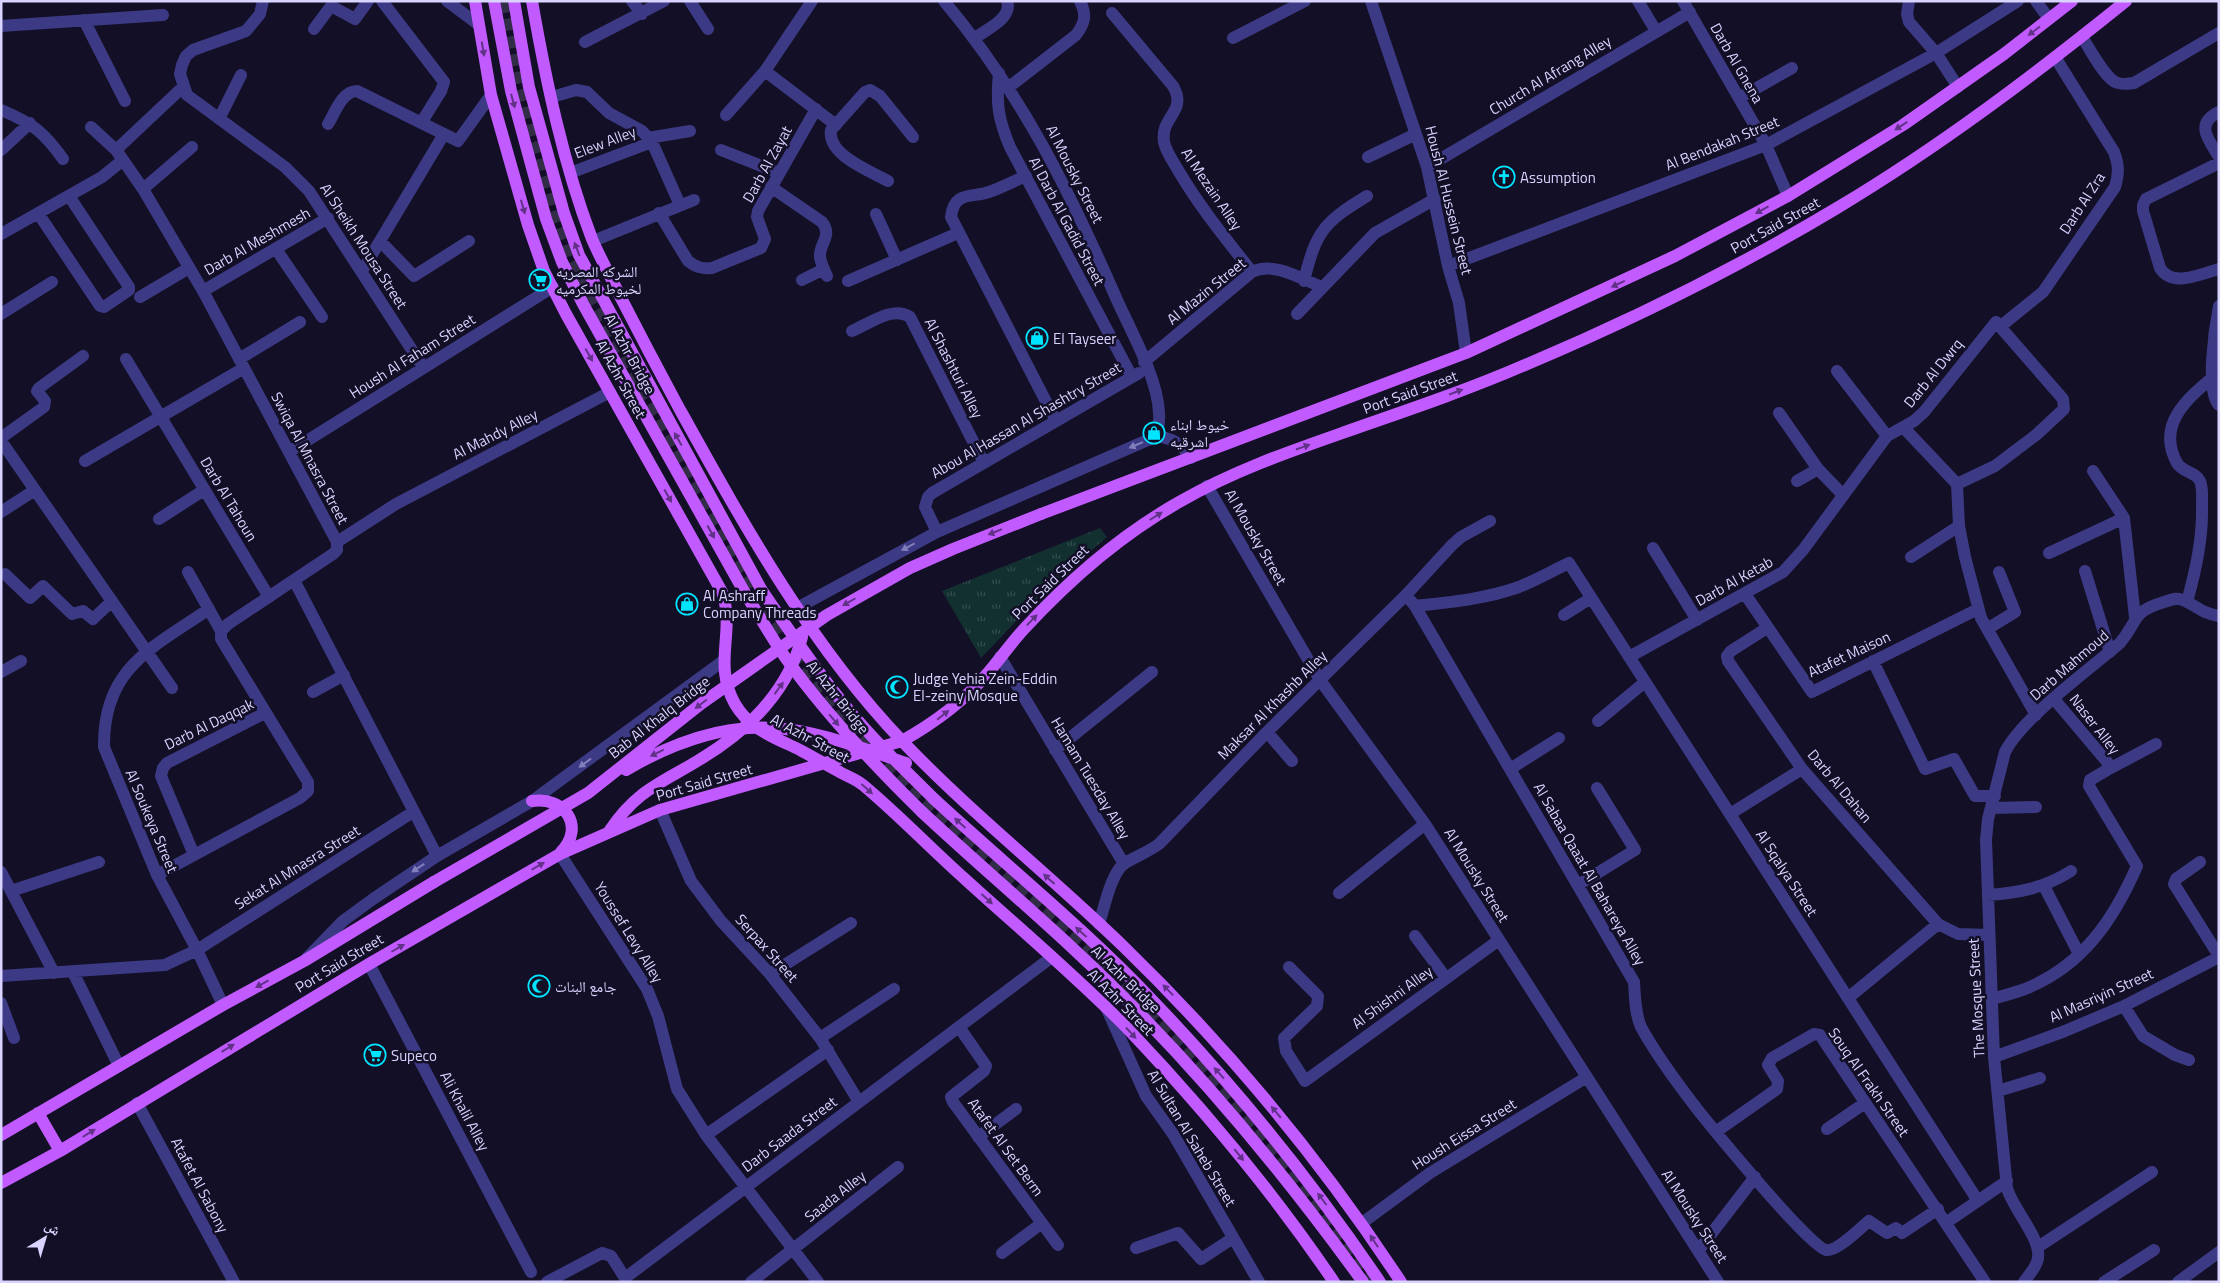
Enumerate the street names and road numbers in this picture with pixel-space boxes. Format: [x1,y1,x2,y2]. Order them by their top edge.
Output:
street label: Darb Al Gnena [1705,18,1770,108]
street label: Church Al Afrang Alley [1485,29,1615,121]
street label: Al Bendakah Street [1662,109,1783,176]
street label: Elew Alley [571,120,639,164]
street label: Darb Al Zayat [736,121,798,207]
street label: Al Mousky Street [1040,121,1110,228]
street label: Housh Al Hussein Street [1419,123,1479,278]
street label: Al Mezain Alley [1176,143,1248,235]
street label: Al Darb Al Gadid Street [1023,153,1111,290]
street label: Darb Al Zra [2053,167,2111,239]
street label: Al Sheikh Mousa Street [315,178,414,314]
street label: Port Said Street [1726,191,1825,259]
street label: Darb Al Meshmesh [199,201,315,281]
street label: Al Mazin Street [1161,251,1251,330]
street label: Housh Al Faham Street [344,307,480,404]
street label: Al Azhr Bridge [598,310,662,398]
street label: Al Shashturi Alley [919,314,989,422]
street label: Darb Al Dwrq [1898,333,1968,413]
street label: Al Azhr Street [590,336,652,423]
street label: Abou Al Hassan Al Shashtry Street [927,356,1126,484]
street label: Port Said Street [1359,364,1461,420]
street label: Swiqa Al Mnasra Street [265,388,355,529]
street label: Al Mahdy Alley [448,403,542,465]
street label: Darb Al Tahoun [195,452,263,546]
street label: Al Mousky Street [1219,485,1293,590]
street label: Port Said Street [1006,539,1094,625]
street label: Darb Al Ketab [1691,550,1777,612]
street label: Darb Mahmoud [2024,624,2114,706]
street label: Atafet Maison [1804,625,1894,683]
street label: Maksar Al Khashb Alley [1212,645,1332,765]
street label: Al Azhr Bridge [801,655,875,739]
street label: Bab Al Khalq Bridge [603,670,715,764]
street label: Naser Alley [2064,689,2126,759]
street label: Darb Al Daqqak [160,692,258,756]
street label: Al Azhr Street [766,707,854,769]
street label: Hamam Tuesday Alley [1045,712,1137,844]
street label: Darb Al Dahan [1802,744,1878,828]
street label: Port Said Street [653,757,756,807]
street label: Al Soukeya Street [120,766,185,877]
street label: Al Sabaa Qaaat Al Bahareya Alley [1528,778,1652,970]
street label: Sekat Al Mnasra Street [230,819,365,915]
street label: Al Mousky Street [1439,823,1516,927]
street label: Al Sqalya Street [1750,825,1824,922]
street label: Youssef Levy Alley [589,877,669,987]
street label: Serpax Street [730,909,804,988]
street label: Port Said Street [290,927,388,998]
street label: The Mosque Street [1961,937,1991,1058]
street label: Al Azhr Bridge [1086,940,1166,1018]
street label: Al Shishni Alley [1347,960,1437,1034]
street label: Al Masriyin Street [2045,961,2157,1028]
street label: Al Azhr Street [1082,963,1160,1041]
street label: Souq Al Frakh Street [1823,1023,1916,1142]
street label: Al Sultan Al Saheb Street [1142,1065,1242,1212]
street label: Ali Khalil Alley [434,1067,496,1155]
street label: Darb Saada Street [736,1090,842,1178]
street label: Housh Eissa Street [1407,1092,1521,1175]
street label: Atafet Al Set Berm [962,1093,1050,1201]
street label: Atafet Al Sabony [165,1133,235,1237]
street label: Saada Alley [799,1165,871,1227]
street label: Al Mousky Street [1656,1165,1734,1268]

